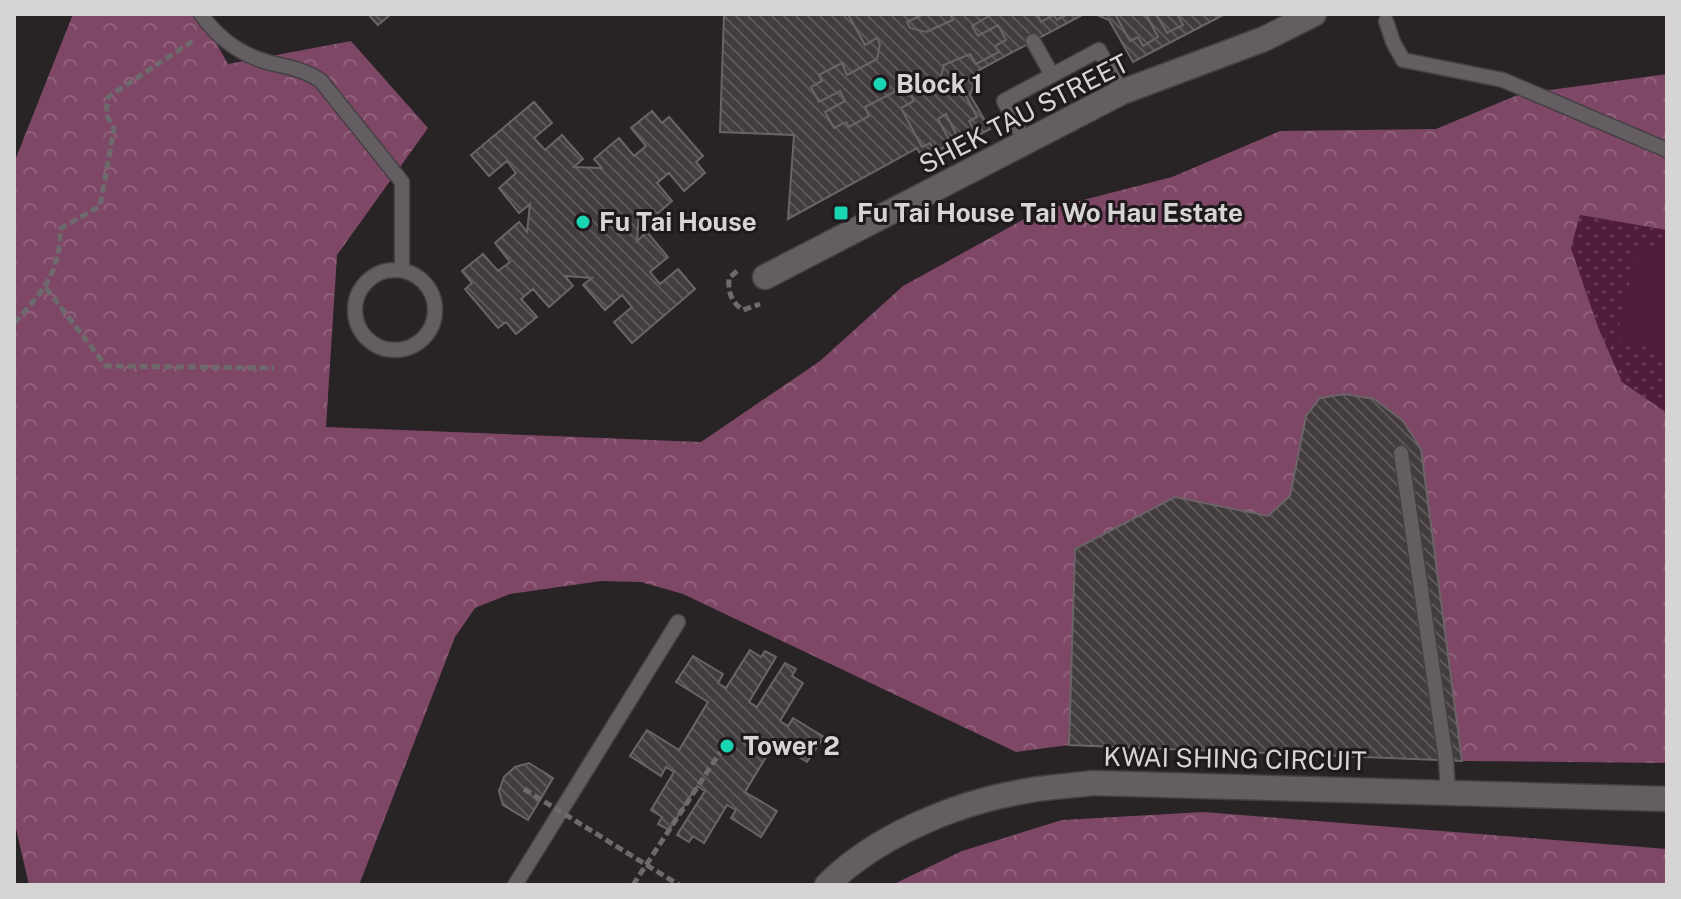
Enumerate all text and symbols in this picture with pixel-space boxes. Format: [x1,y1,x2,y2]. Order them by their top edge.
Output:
street label: SHEK TAU STREET [914,47,1134,180]
place label: Block 1 [896,68,983,99]
marker: Block 1 [871,75,889,93]
place label: Fu Tai House Tai Wo Hau Estate [857,197,1243,228]
marker: Fu Tai House Tai Wo Hau Estate [832,204,850,222]
place label: Fu Tai House [599,206,757,237]
marker: Fu Tai House [574,213,592,231]
place label: Tower 2 [743,730,840,761]
marker: Tower 2 [718,737,736,755]
street label: KWAI SHING CIRCUIT [1103,741,1367,776]

